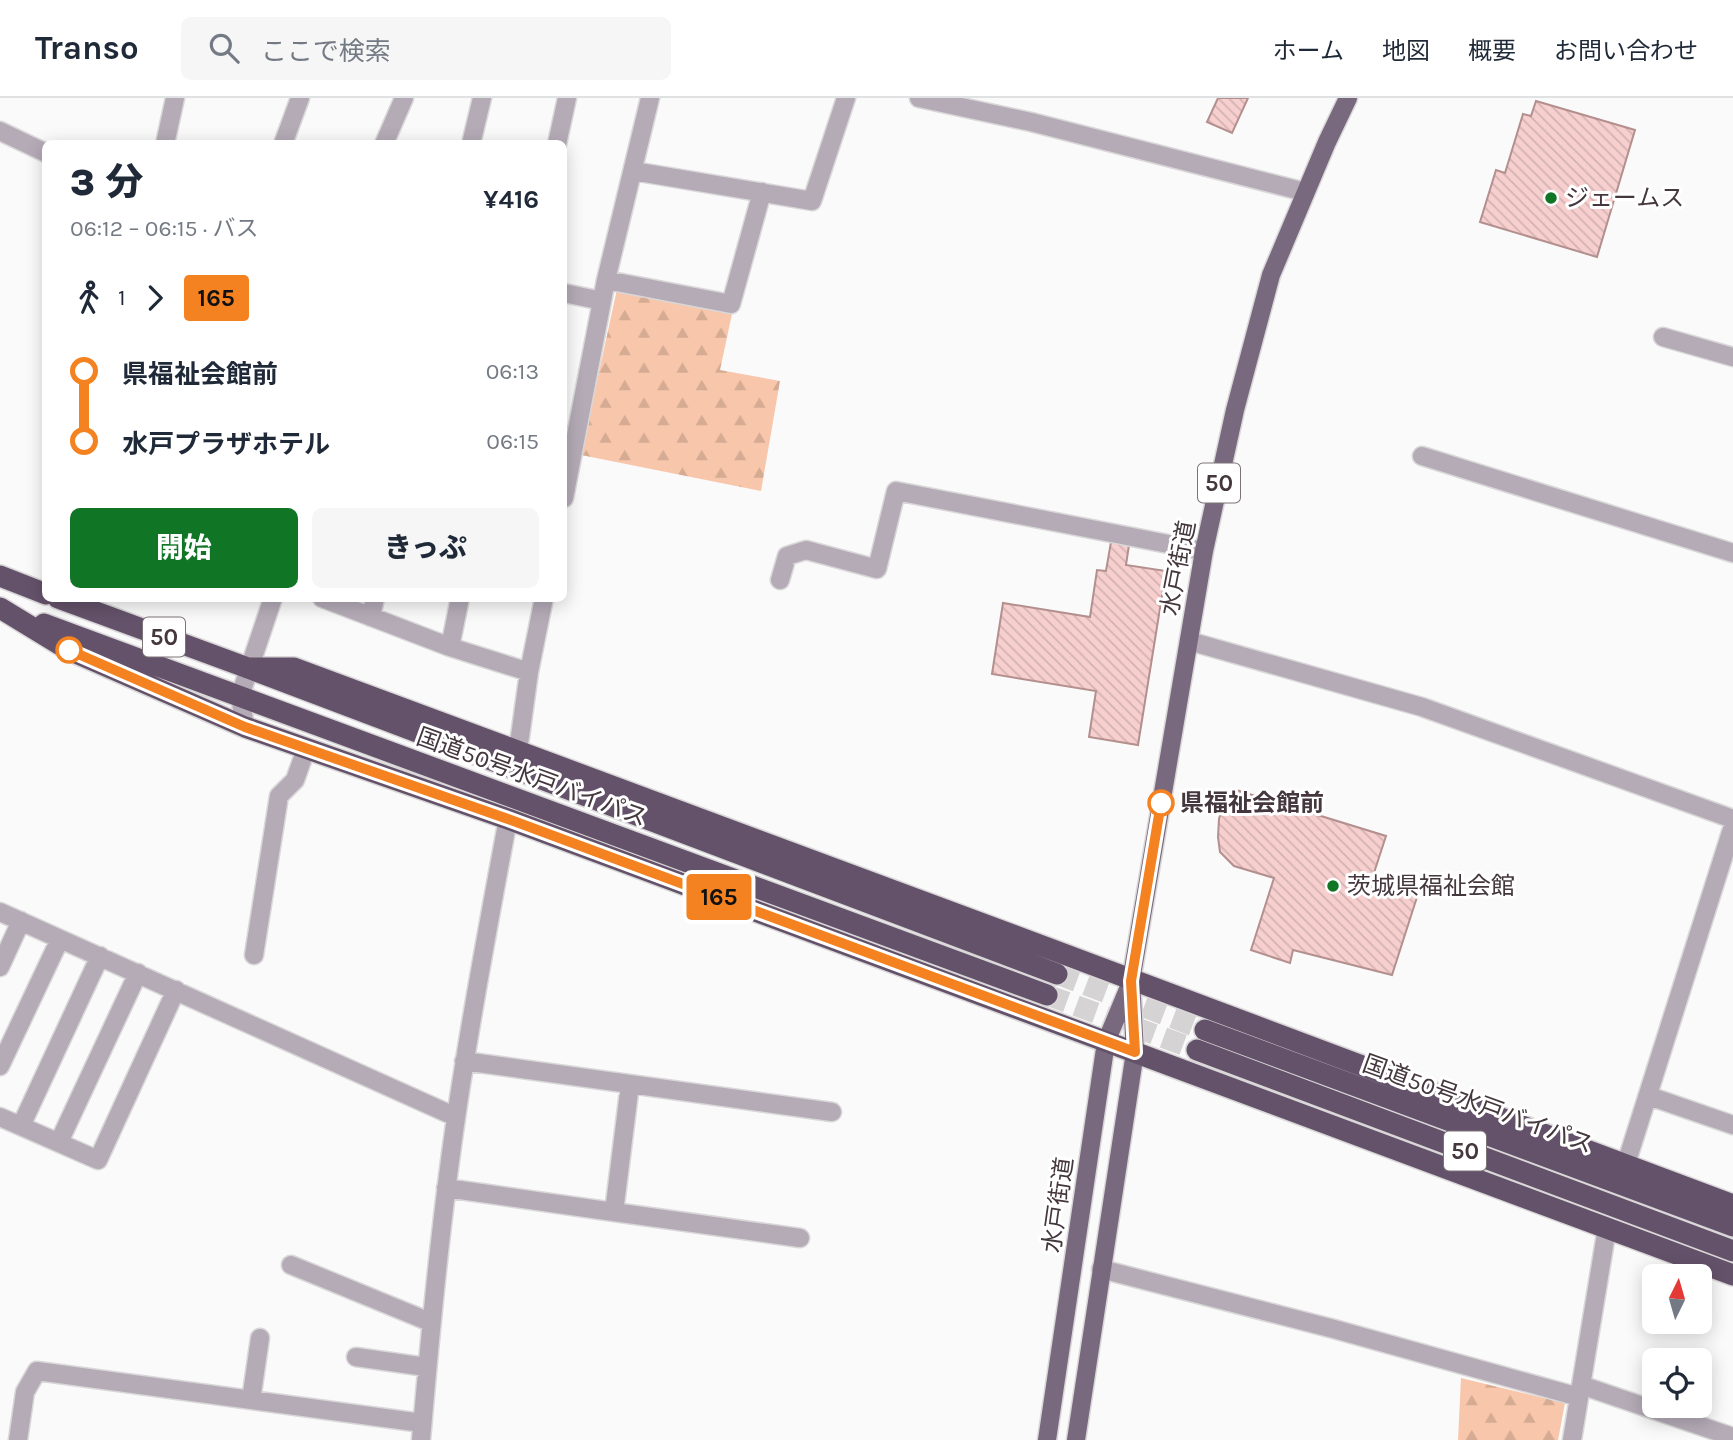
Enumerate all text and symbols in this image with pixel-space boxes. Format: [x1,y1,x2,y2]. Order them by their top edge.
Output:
search box [181,17,671,80]
text: Transo [35,29,139,67]
icon: search [205,29,243,67]
text: ここで検索 [261,36,391,67]
text: ホーム [1273,37,1344,65]
text: 地図 [1382,37,1430,65]
text: 概要 [1468,37,1516,65]
text: お問い合わせ [1554,37,1698,65]
text: 3 分 [70,160,143,205]
text: ¥416 [483,184,539,215]
place label: ジェームス [1565,184,1684,212]
marker: ジェームス [1543,190,1559,206]
text: 06:12 – 06:15 · バス [70,215,259,242]
icon: walk [70,279,108,317]
icon: forward [136,279,174,317]
text: 1 [118,284,126,311]
text: 165 [198,284,235,312]
text: 06:13 [486,358,539,385]
text: 県福祉会館前 [122,359,278,390]
text: 06:15 [486,428,539,455]
text: 水戸プラザホテル [122,429,330,460]
road number: 50 [1198,464,1240,502]
button: 開始 [70,508,298,588]
button: きっぷ [312,508,539,588]
street label: 水戸街道 [1155,518,1201,618]
road number: 50 [143,618,185,656]
unlabelled marker [56,637,82,663]
street label: 国道50号水戸バイパス [413,722,651,832]
place label: 県福祉会館前 [1180,789,1324,817]
marker: 県福祉会館前 [1148,790,1174,816]
place label: 茨城県福祉会館 [1347,872,1515,900]
line badge: 165 [679,874,759,920]
marker: 茨城県福祉会館 [1325,878,1341,894]
text: 165 [700,883,738,911]
street label: 国道50号水戸バイパス [1359,1049,1597,1159]
road number: 50 [1444,1132,1486,1170]
street label: 水戸街道 [1037,1156,1079,1254]
north arrow [1642,1264,1712,1334]
map controls [1642,1264,1712,1418]
button: locate [1642,1348,1712,1418]

